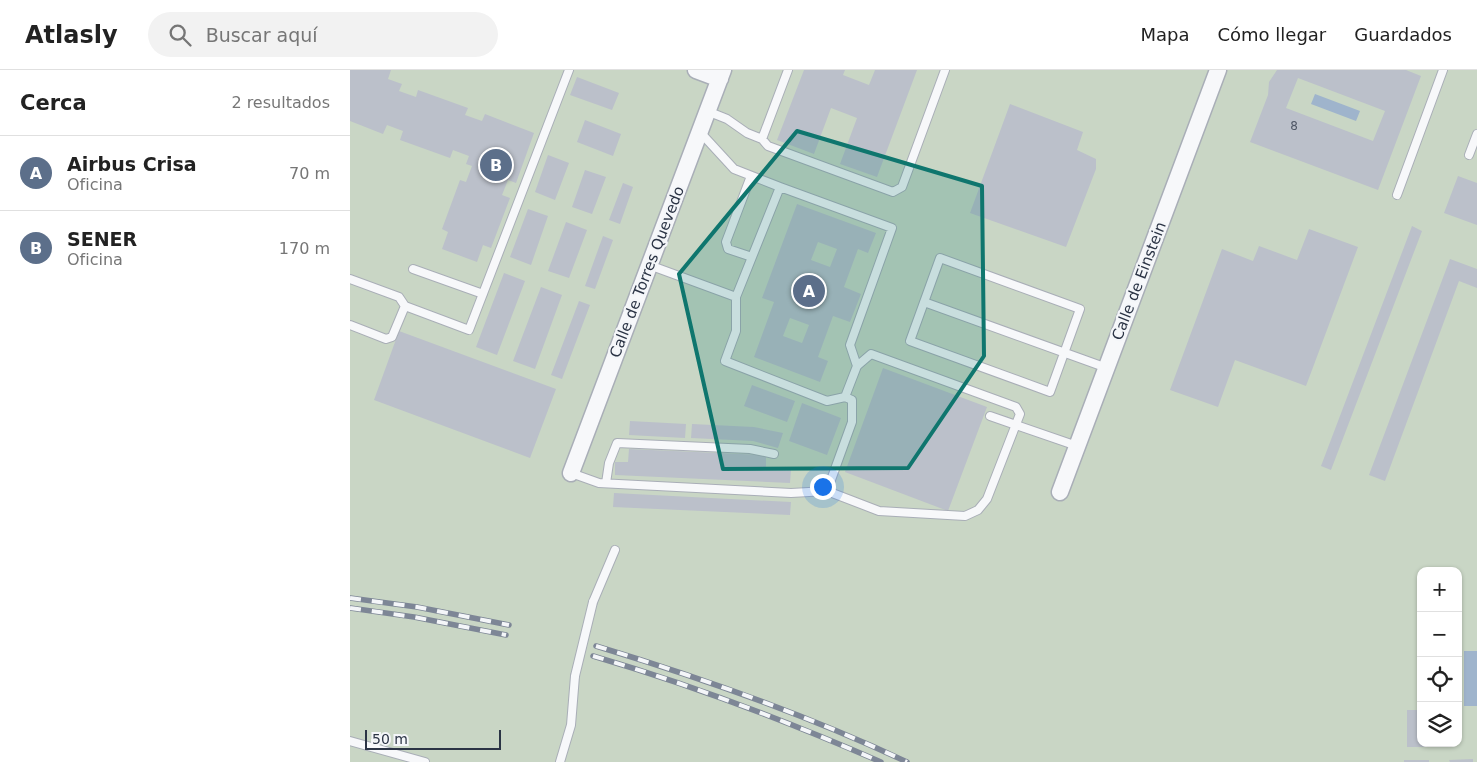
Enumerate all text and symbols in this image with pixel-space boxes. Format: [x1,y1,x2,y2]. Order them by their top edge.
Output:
search box [148,12,498,57]
text: Atlasly [25,21,118,49]
icon: search [166,21,194,49]
text: Buscar aquí [206,24,318,46]
text: Mapa [1140,24,1189,45]
text: Cómo llegar [1217,24,1326,45]
text: Guardados [1354,24,1452,45]
text: Cerca [20,91,87,115]
text: 2 resultados [231,93,330,112]
house number: 8 [1290,119,1298,133]
pin: B [480,146,512,184]
text: Airbus Crisa [67,153,197,175]
text: A [30,164,42,183]
text: 70 m [289,164,330,183]
text: Oficina [67,175,123,194]
street label: Calle de Torres Quevedo [606,184,688,360]
street label: Calle de Einstein [1108,219,1170,343]
text: SENER [67,228,137,250]
text: B [30,239,42,258]
text: 170 m [279,239,330,258]
text: Oficina [67,250,123,269]
pin: A [793,272,825,310]
your location [810,474,836,500]
map controls [1417,567,1462,747]
button: + [1417,567,1462,612]
button: − [1417,612,1462,657]
button: locate [1417,657,1462,702]
button: layers [1417,702,1462,747]
scale bar [365,727,501,750]
text: 50 m [372,731,408,747]

